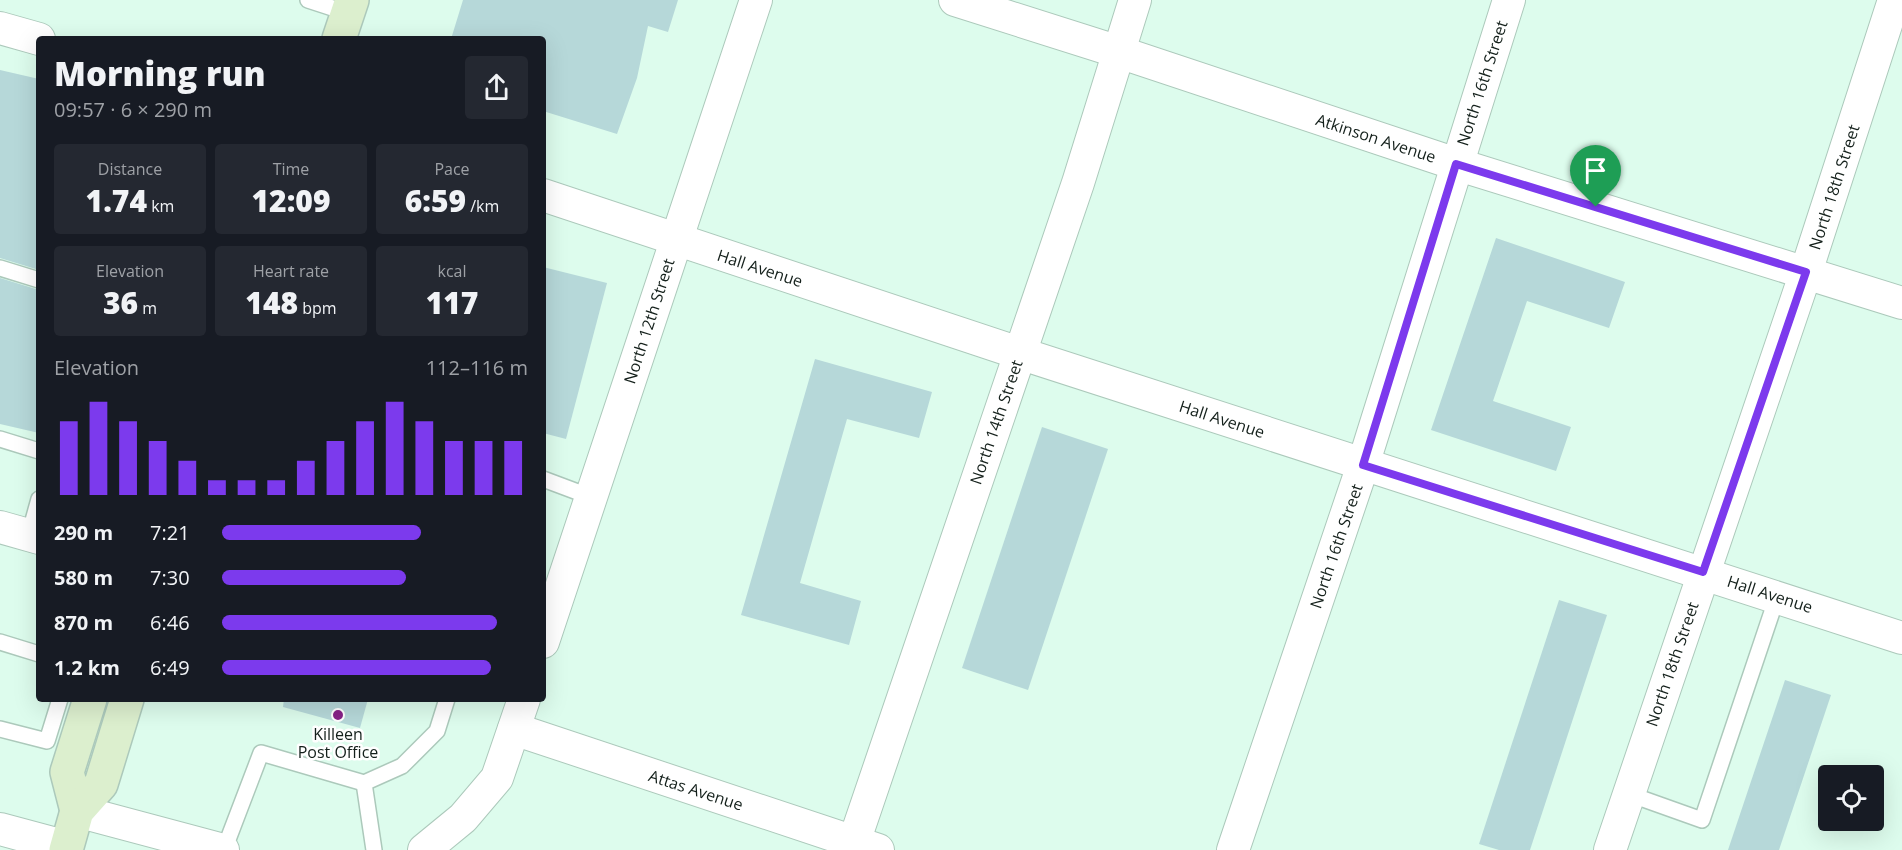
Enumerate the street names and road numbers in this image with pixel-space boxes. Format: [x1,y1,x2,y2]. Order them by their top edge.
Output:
street label: North 16th Street [1451,17,1513,148]
street label: Atkinson Avenue [1313,108,1439,168]
street label: North 18th Street [1803,121,1865,252]
street label: Hall Avenue [714,244,806,292]
street label: North 12th Street [618,255,680,386]
street label: North 14th Street [964,356,1028,487]
street label: Hall Avenue [1176,395,1268,443]
street label: North 16th Street [1304,480,1368,611]
street label: Hall Avenue [1724,570,1816,618]
street label: North 18th Street [1640,598,1704,729]
street label: Attas Avenue [646,764,746,816]

